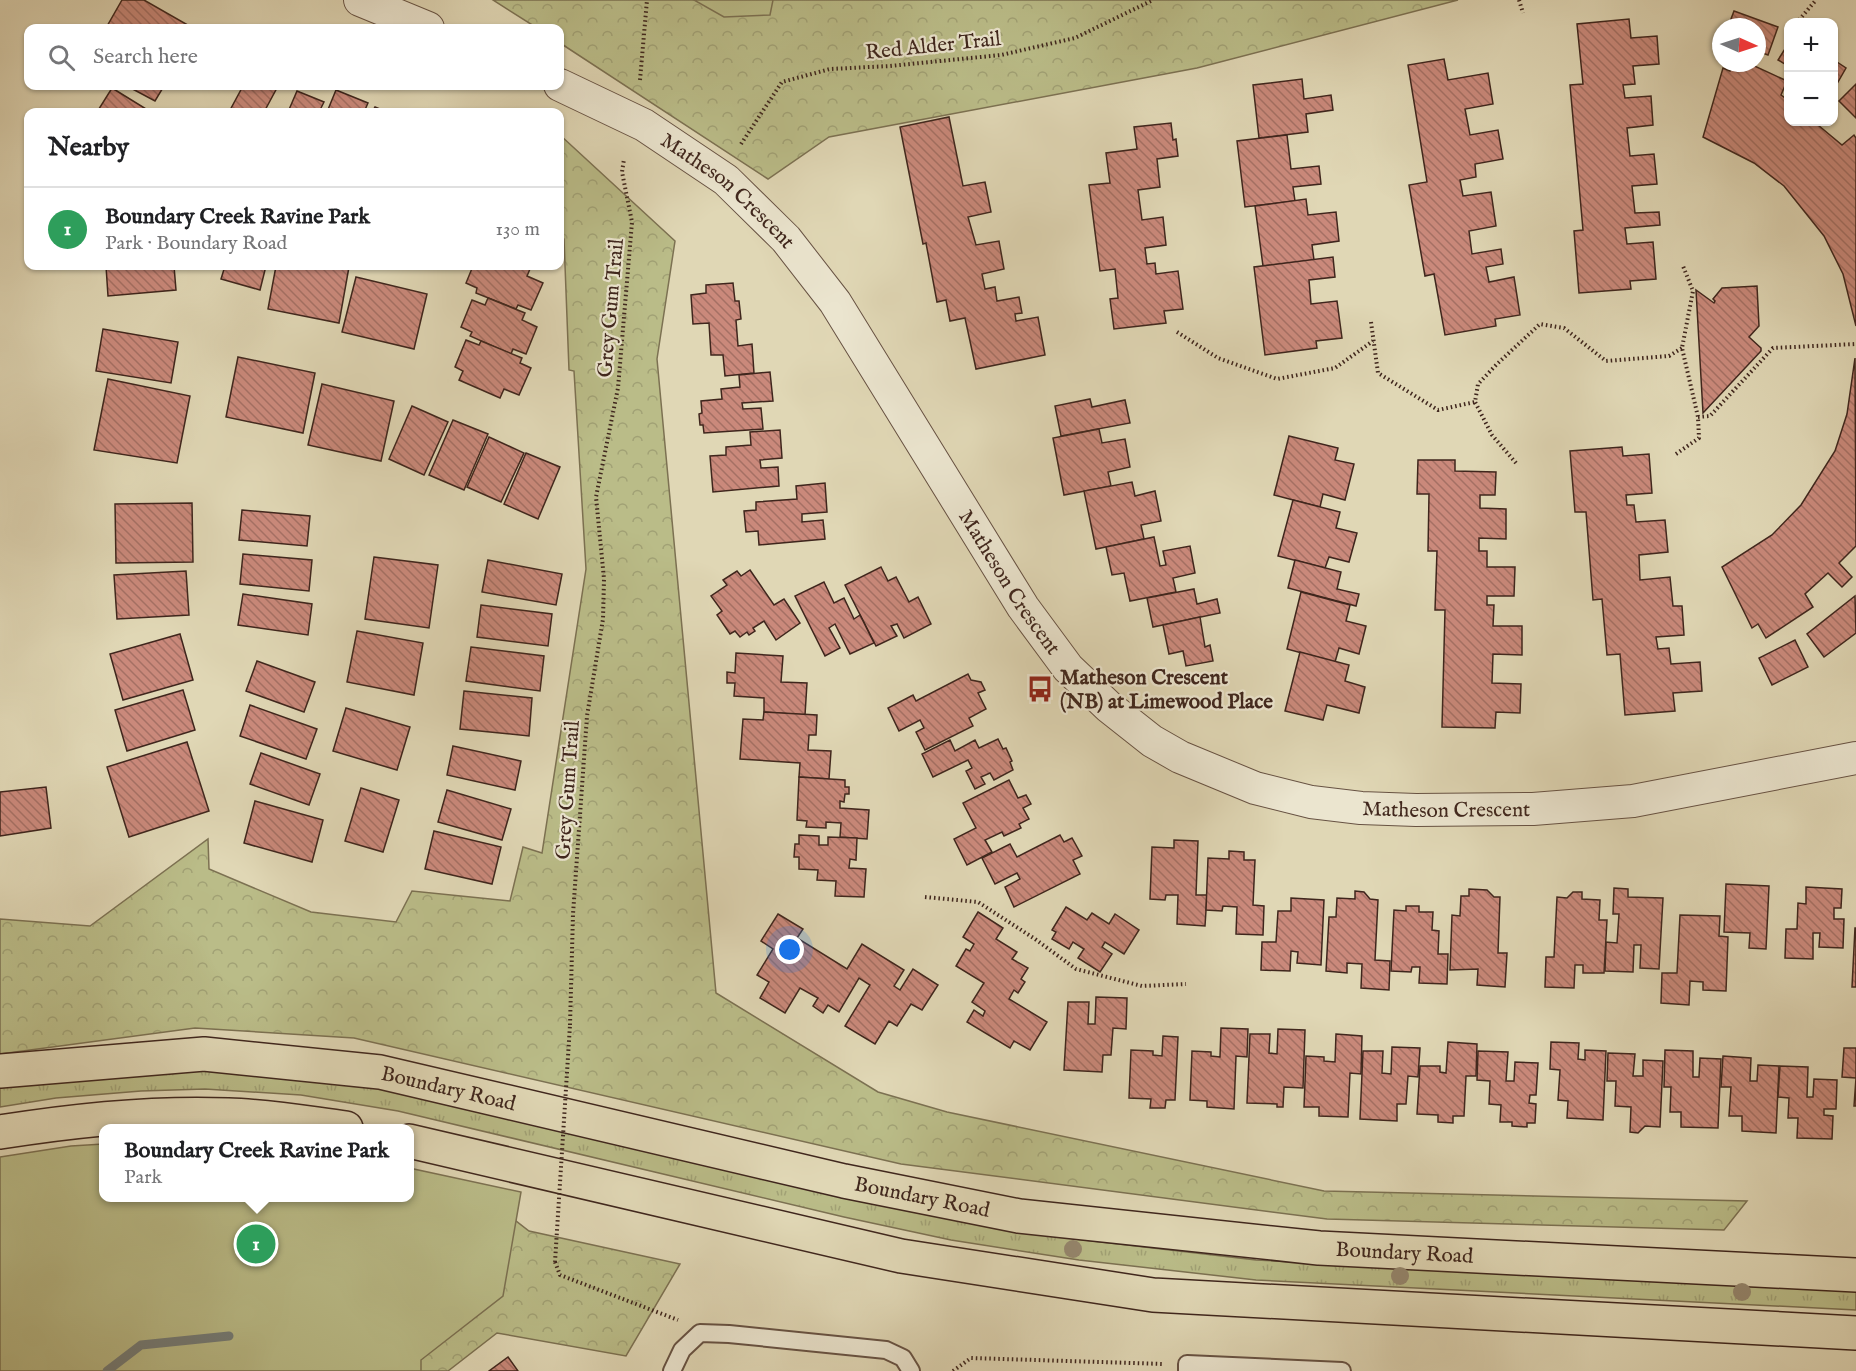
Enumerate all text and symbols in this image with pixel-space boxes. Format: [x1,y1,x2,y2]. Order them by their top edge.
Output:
north arrow [1712,18,1766,72]
map controls [1784,18,1838,126]
button: + [1784,18,1838,72]
search box [24,24,564,90]
street label: Red Alder Trail [864,26,1003,67]
icon: search [45,41,78,74]
text: Search here [93,43,198,71]
button: − [1784,72,1838,126]
street label: Matheson Crescent [655,128,800,255]
text: Nearby [48,131,129,164]
text: Boundary Creek Ravine Park [105,203,370,231]
text: 1 [64,217,71,242]
text: 130 m [495,217,540,242]
text: Park · Boundary Road [105,231,287,256]
street label: Grey Gum Trail [592,237,631,379]
street label: Matheson Crescent [951,505,1066,661]
place label: Matheson Crescent (NB) at Limewood Place [1060,665,1273,716]
bus stop icon: Matheson Crescent (NB) at Limewood Place [1025,674,1055,704]
street label: Grey Gum Trail [550,719,587,860]
street label: Matheson Crescent [1362,796,1530,825]
your location [775,935,804,964]
street label: Boundary Road [378,1061,519,1119]
popup [99,1124,414,1202]
text: Boundary Creek Ravine Park [124,1137,389,1165]
text: Park [124,1165,162,1190]
street label: Boundary Road [852,1171,993,1225]
pin: 1 [236,1222,276,1266]
street label: Boundary Road [1335,1237,1475,1271]

